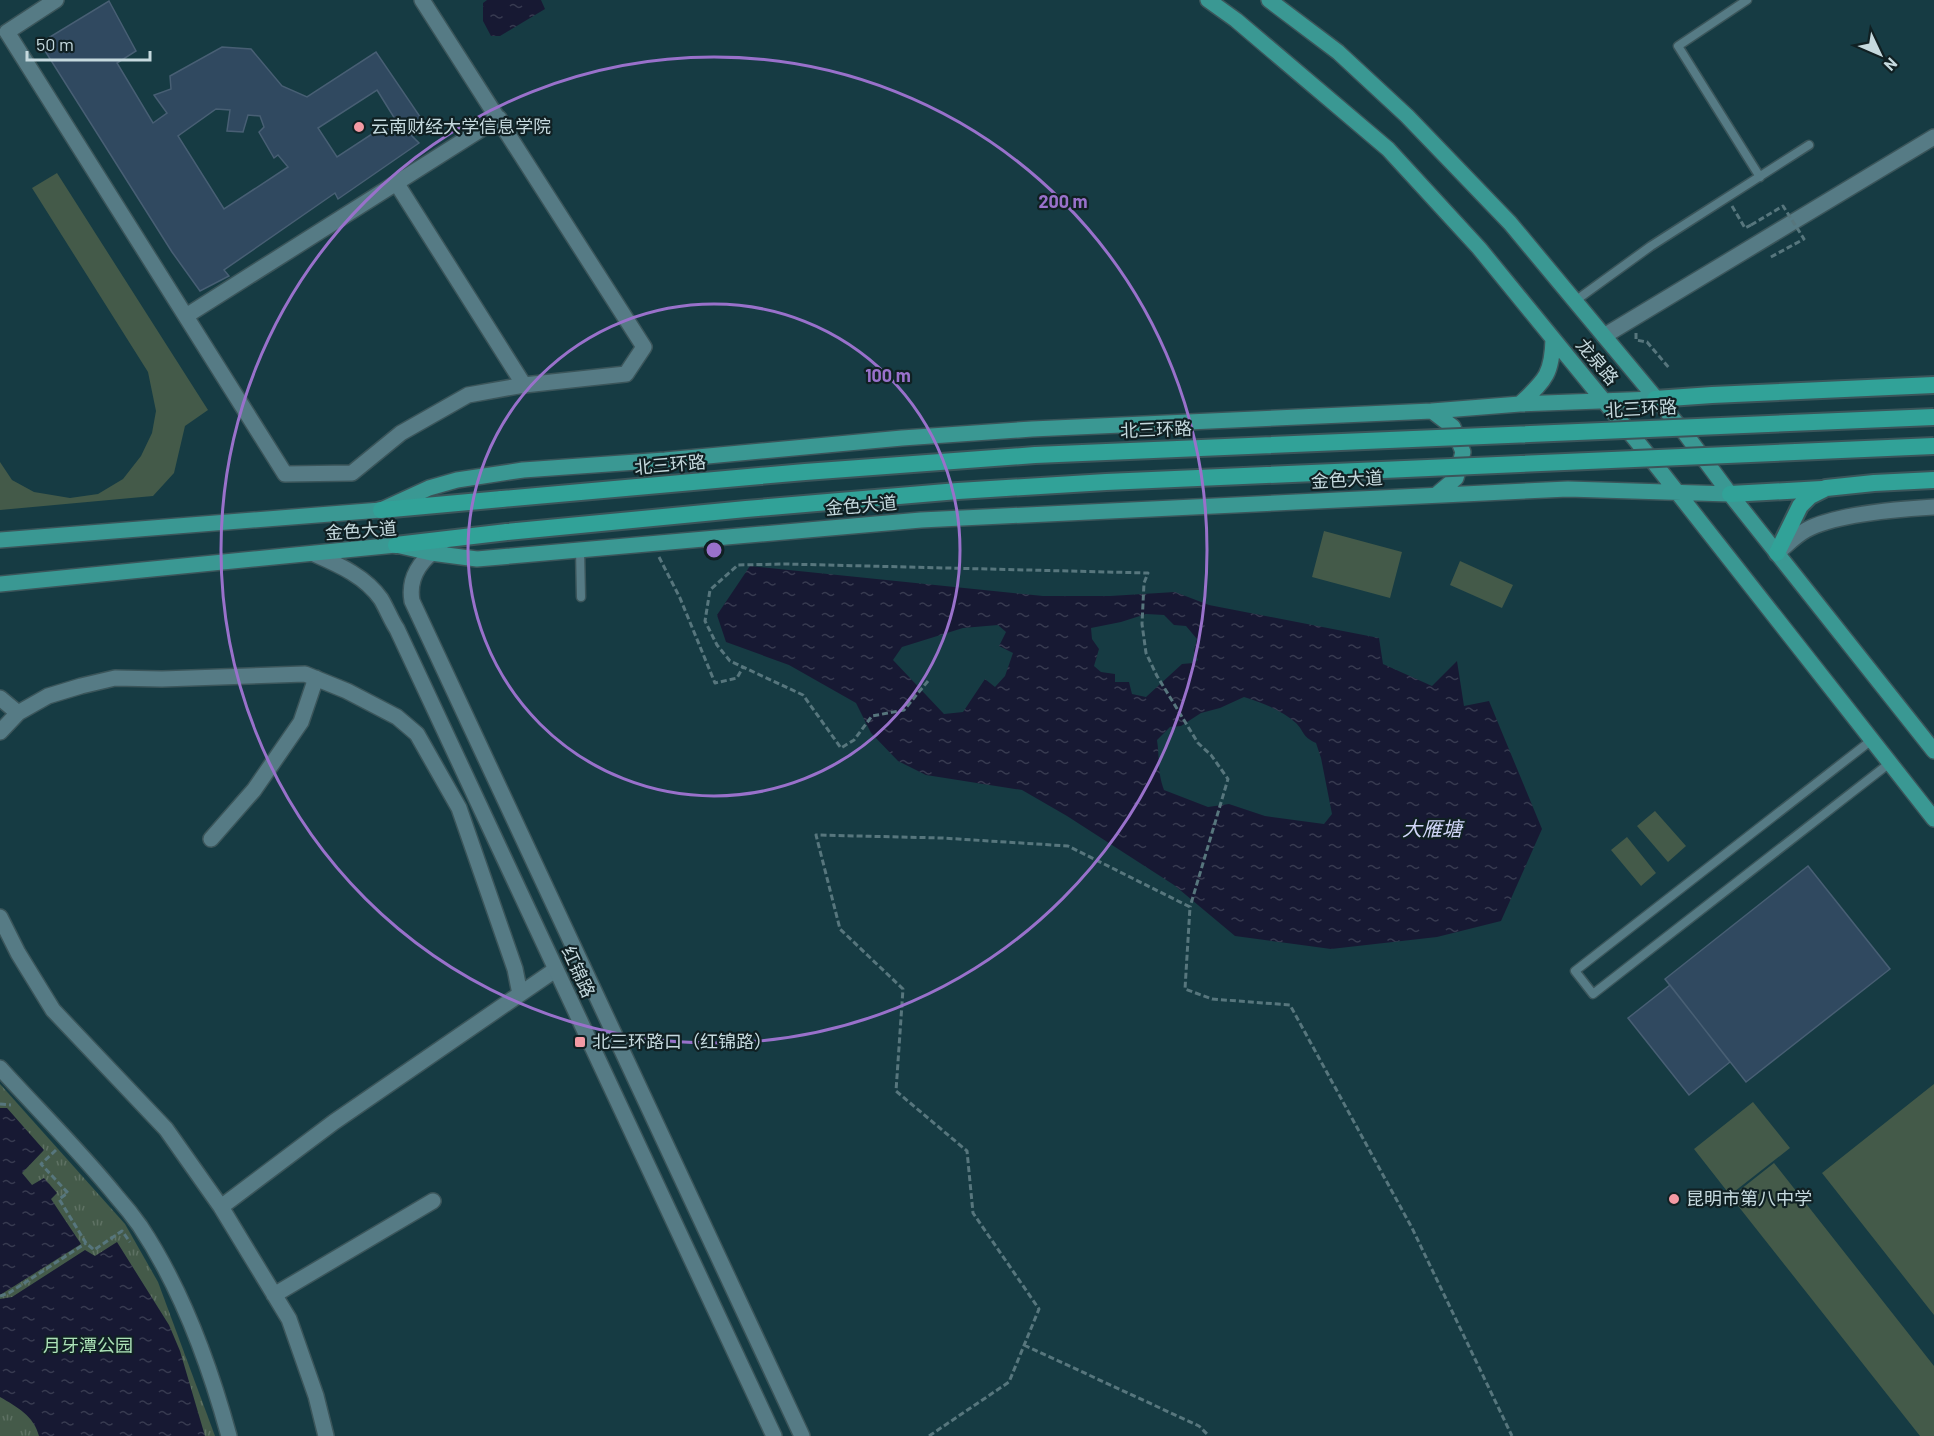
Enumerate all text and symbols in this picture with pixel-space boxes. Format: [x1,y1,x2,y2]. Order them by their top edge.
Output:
scale bar [27,24,150,62]
north arrow [1850,24,1910,84]
text: 50 m [36,33,74,55]
text: N [1881,54,1902,75]
place label: 云南财经大学信息学院 [371,115,551,137]
marker: 云南财经大学信息学院 [352,120,366,134]
text: 200 m [1038,190,1088,212]
street label: 龙泉路 [1572,334,1624,389]
text: 100 m [865,364,911,386]
street label: 北三环路 [1604,395,1677,421]
street label: 北三环路 [1120,417,1192,441]
street label: 北三环路 [633,450,707,478]
street label: 金色大道 [1310,466,1383,492]
street label: 金色大道 [824,491,898,519]
street label: 金色大道 [324,517,398,543]
centre of rings [704,540,724,560]
water label: 大雁塘 [1402,816,1465,840]
street label: 红锦路 [558,942,600,1001]
place label: 北三环路口（红锦路） [592,1030,772,1052]
marker: 北三环路口（红锦路） [573,1035,587,1049]
place label: 昆明市第八中学 [1686,1187,1812,1209]
marker: 昆明市第八中学 [1667,1192,1681,1206]
park label: 月牙潭公园 [43,1334,133,1356]

